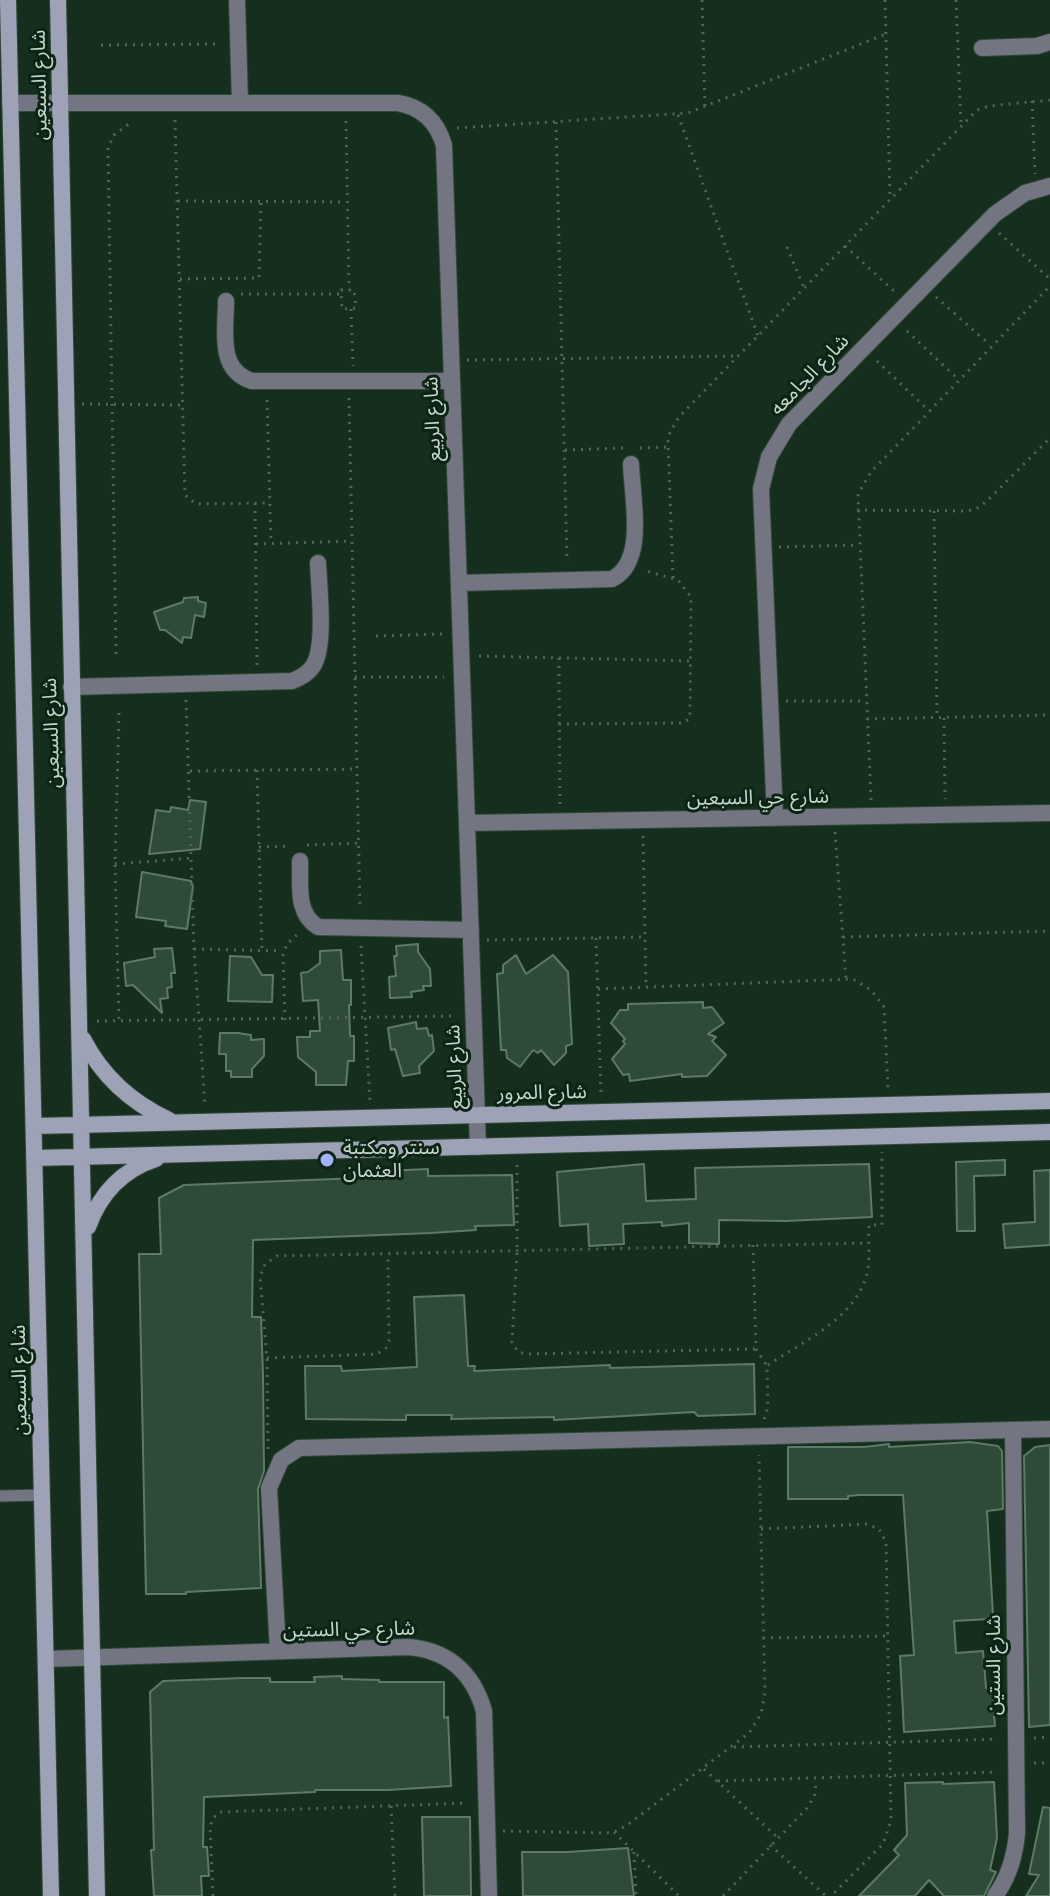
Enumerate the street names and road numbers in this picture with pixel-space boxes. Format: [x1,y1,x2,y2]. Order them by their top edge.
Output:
street label: شارع السبعين [27,30,53,140]
street label: شارع الجامعه [765,329,855,421]
street label: شارع الربيع [420,376,446,462]
street label: شارع السبعين [38,677,66,789]
street label: شارع حي السبعين [687,785,829,811]
street label: شارع الربيع [442,1024,468,1110]
street label: شارع المرور [497,1080,587,1106]
street label: شارع السبعين [7,1325,33,1435]
street label: شارع الستين [982,1615,1006,1715]
street label: شارع حي الستين [283,1617,415,1643]

